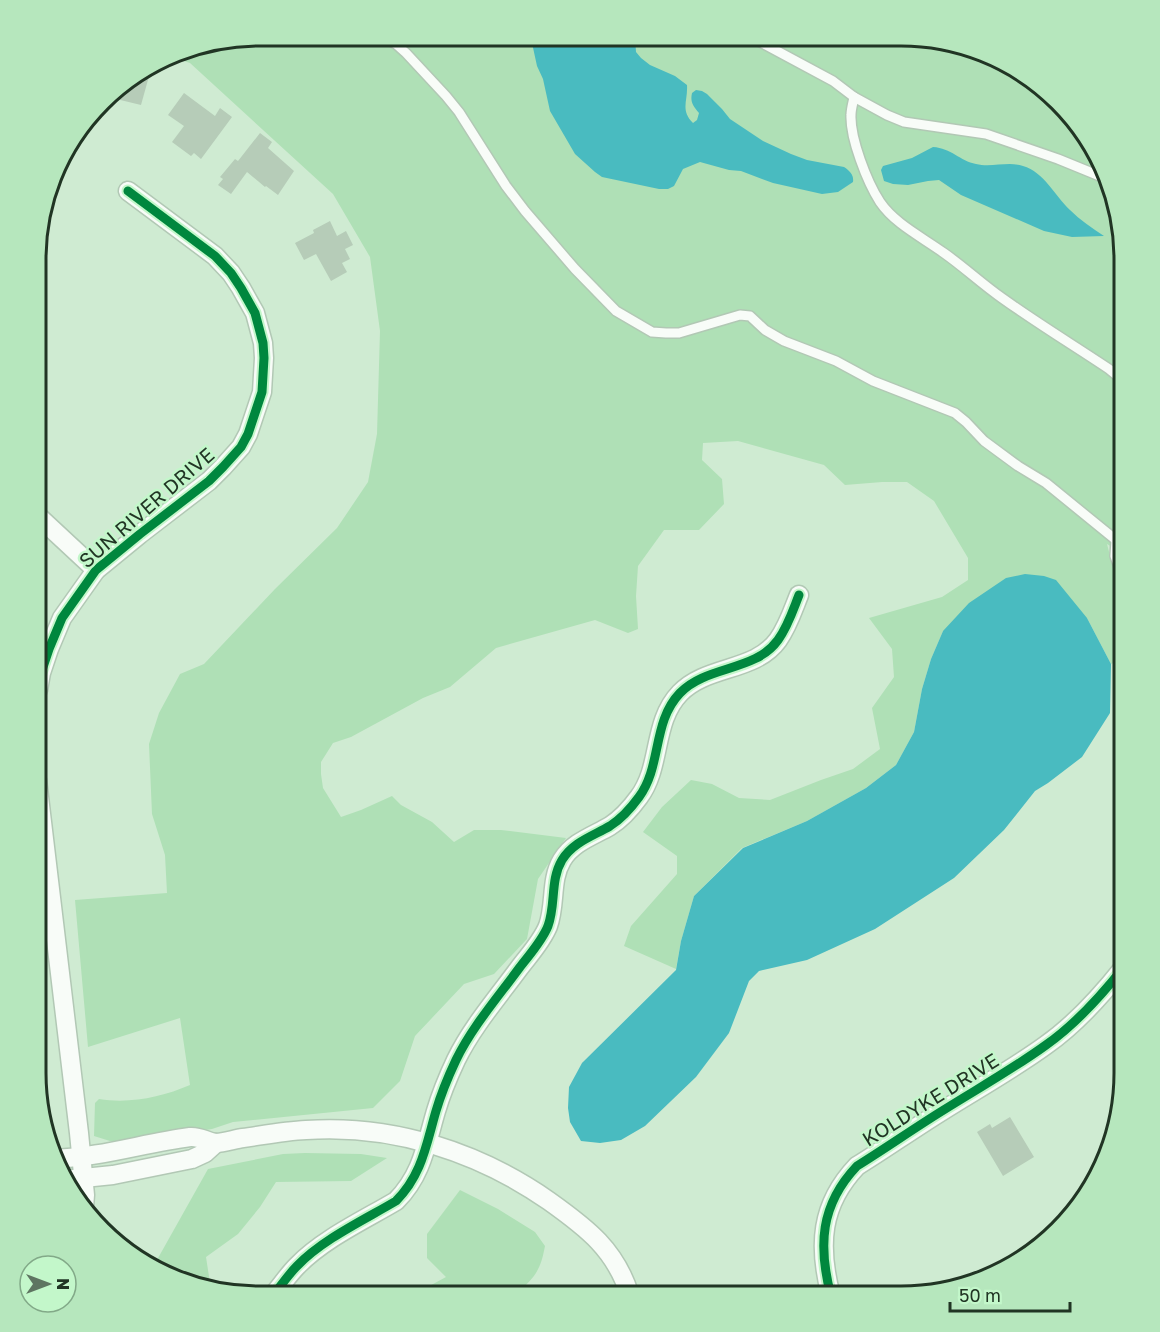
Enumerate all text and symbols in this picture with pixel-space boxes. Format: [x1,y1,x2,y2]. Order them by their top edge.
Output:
street label: SUN RIVER DRIVE [74,442,218,572]
street label: KOLDYKE DRIVE [857,1047,1003,1151]
north arrow [18,1254,78,1314]
scale bar [950,1275,1070,1313]
text: N [53,1278,73,1290]
text: 50 m [959,1284,1001,1306]

